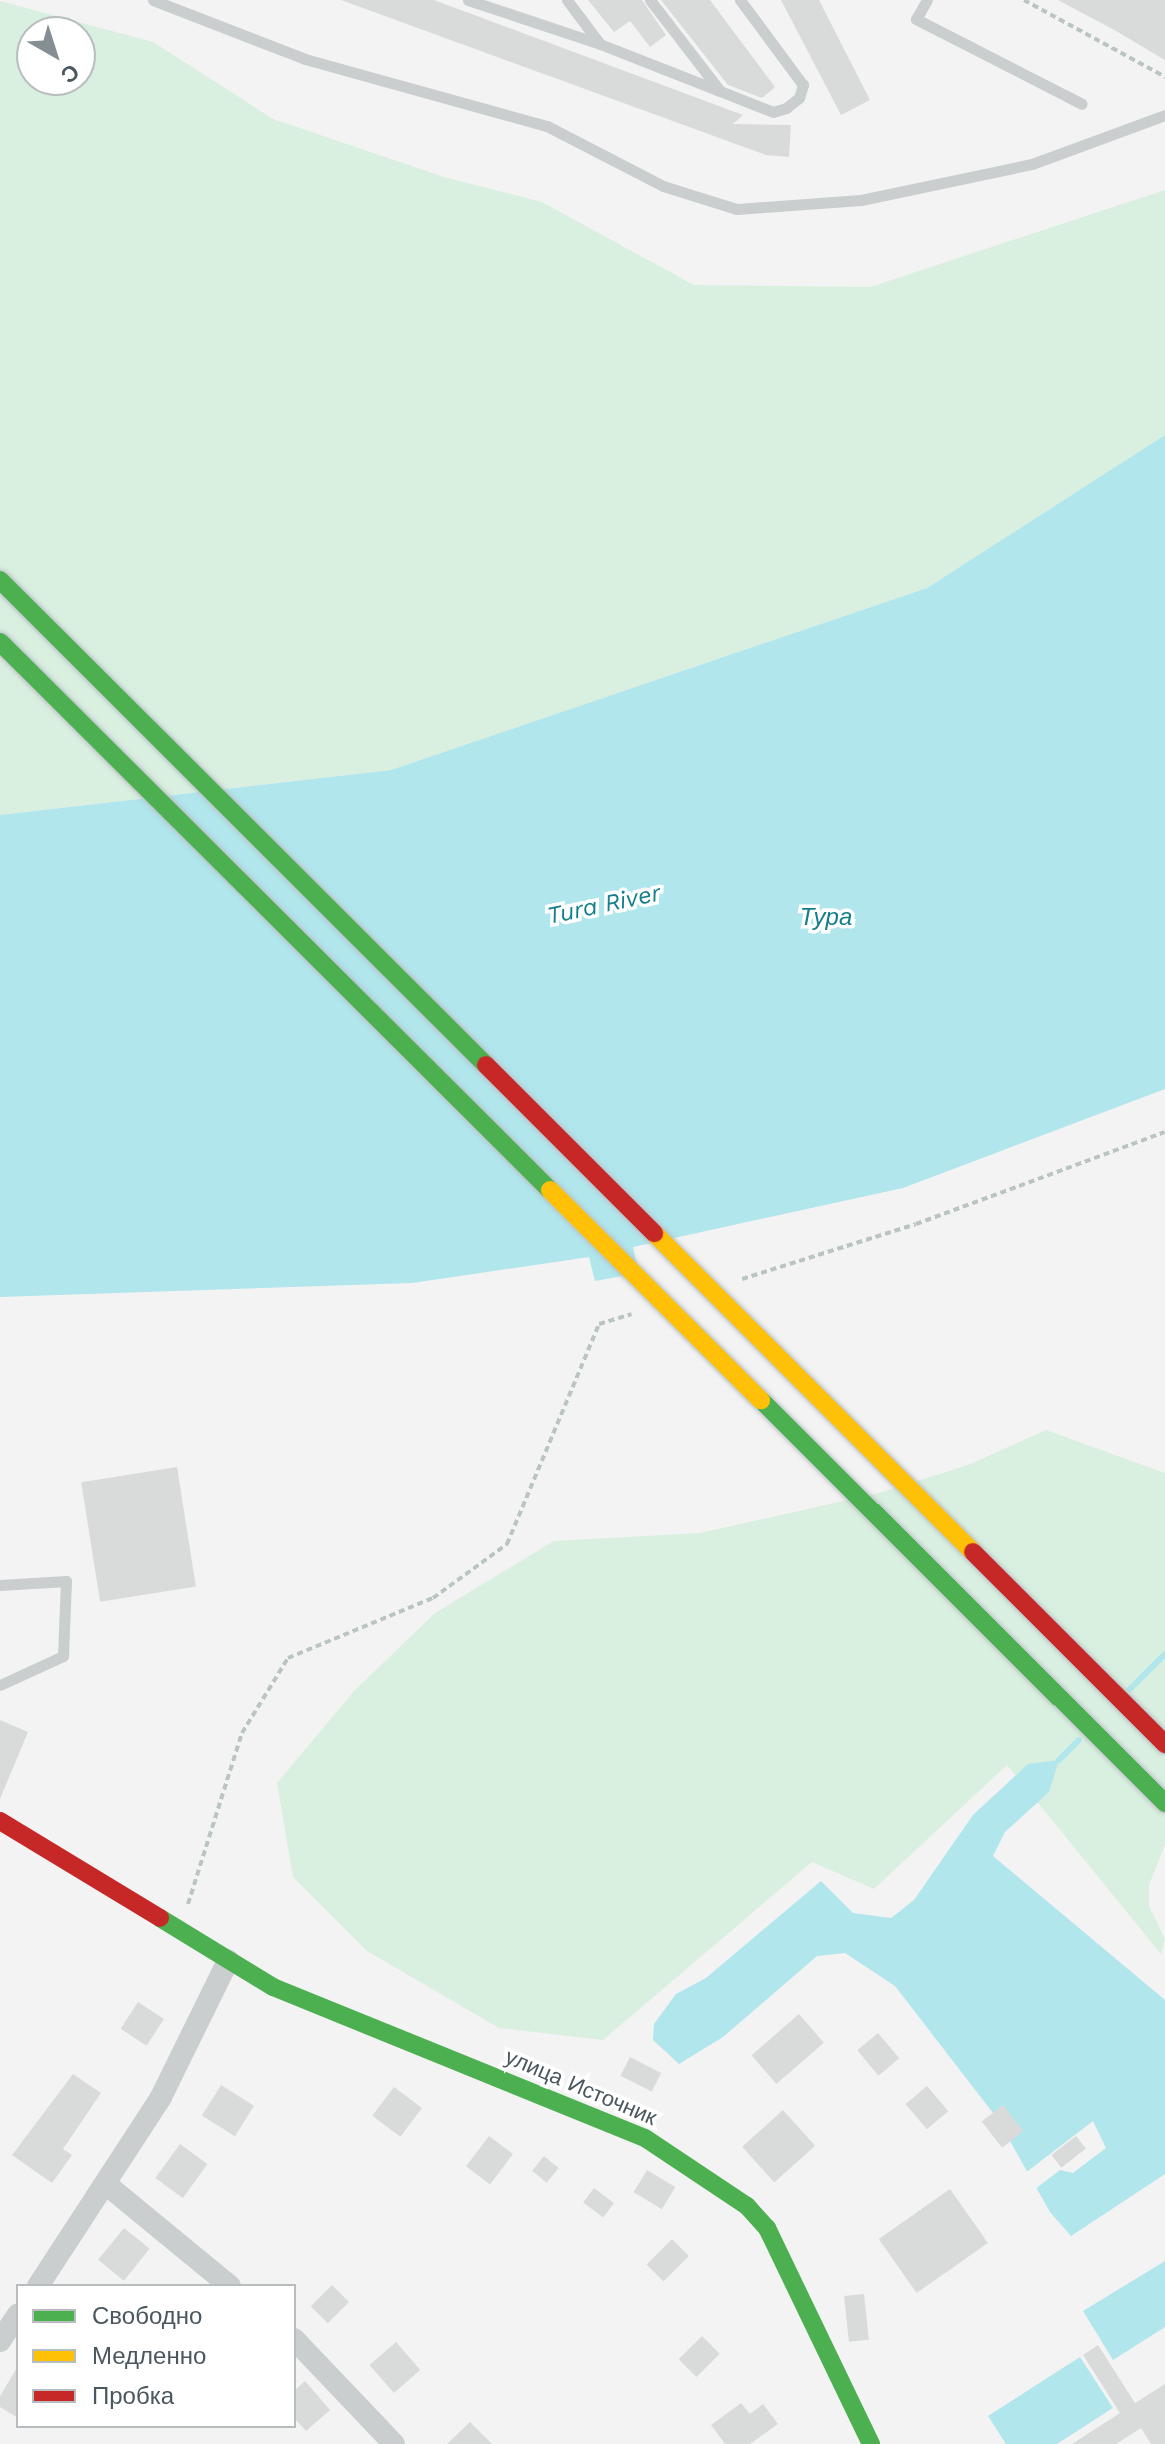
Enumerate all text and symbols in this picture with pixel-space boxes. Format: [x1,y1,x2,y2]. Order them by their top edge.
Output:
north arrow [16,16,96,96]
text: С [56,59,84,88]
water label: Tura River [545,879,663,931]
water label: Тура [800,904,852,932]
street label: улица Источник [501,2043,661,2131]
legend [16,2284,296,2428]
text: Свободно [92,2302,202,2330]
text: Медленно [92,2342,206,2370]
text: Пробка [92,2382,174,2410]

